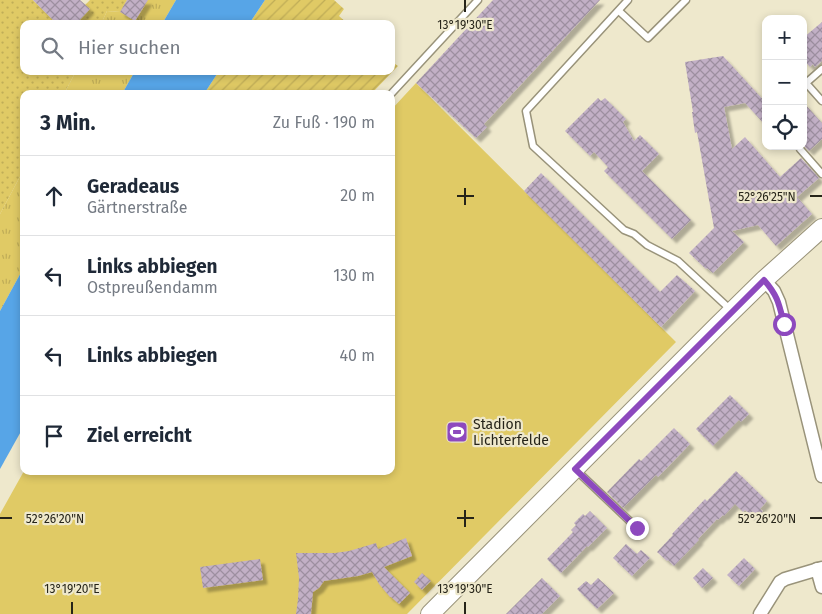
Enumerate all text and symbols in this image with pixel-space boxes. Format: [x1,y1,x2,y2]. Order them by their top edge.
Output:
map controls [762,15,807,150]
button: + [762,15,807,60]
text: 13°19'30"E [437,18,493,32]
search box [20,20,395,75]
icon: search [38,34,66,62]
text: Hier suchen [78,36,181,59]
button: − [762,60,807,105]
button: locate [762,105,807,150]
text: 3 Min. [40,110,95,136]
text: Zu Fuß · 190 m [273,113,375,132]
text: Geradeaus [87,175,179,198]
icon: ahead [40,182,68,210]
text: 20 m [340,186,375,205]
text: 52°26'25"N [738,190,796,204]
text: Gärtnerstraße [87,198,188,217]
text: Links abbiegen [87,255,218,278]
icon: left [40,262,68,290]
text: 130 m [333,266,375,285]
text: Ostpreußendamm [87,278,218,297]
route start [773,313,796,336]
icon: left [40,342,68,370]
text: Links abbiegen [87,344,218,367]
text: 40 m [340,346,375,365]
place label: Stadion Lichterfelde [473,416,549,449]
sports icon: Stadion Lichterfelde [445,420,469,444]
icon: arrive [40,422,68,450]
text: Ziel erreicht [87,424,192,447]
text: 52°26'20"N [26,512,84,526]
text: 52°26'20"N [738,512,796,526]
route end [626,517,649,540]
text: 13°19'20"E [44,582,100,596]
text: 13°19'30"E [437,582,493,596]

